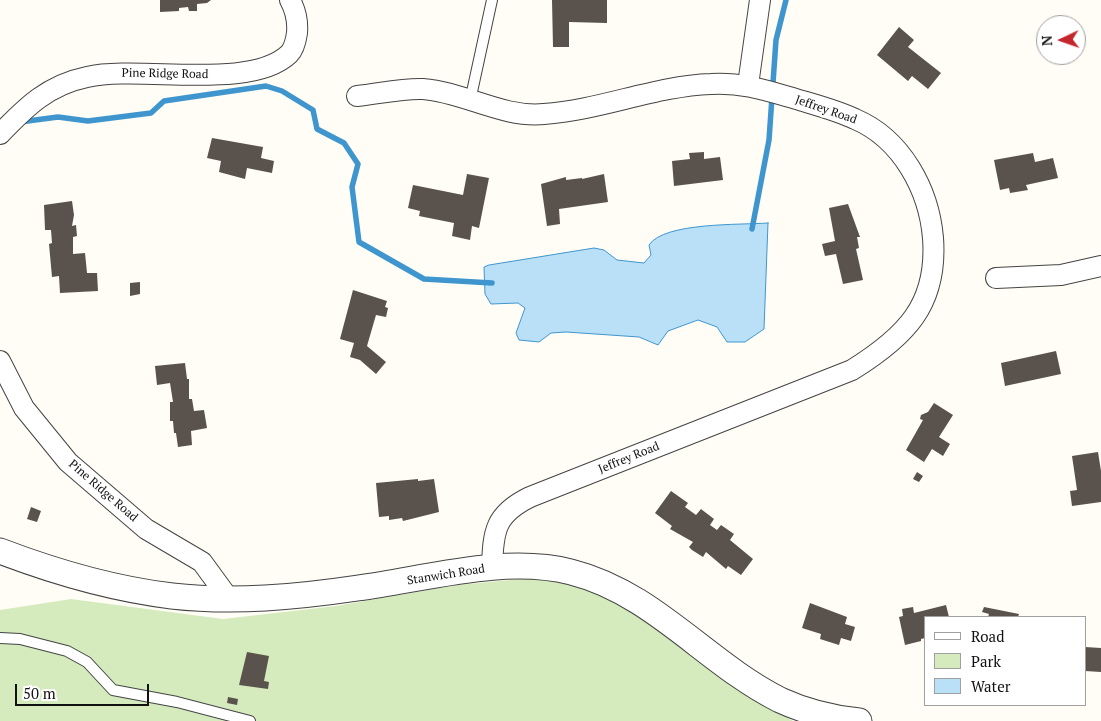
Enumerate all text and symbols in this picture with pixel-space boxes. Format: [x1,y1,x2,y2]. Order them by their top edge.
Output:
north arrow [1036,15,1086,65]
text: N [1037,35,1056,47]
street label: Pine Ridge Road [121,66,209,82]
street label: Jeffrey Road [793,93,859,127]
street label: Jeffrey Road [596,439,662,477]
street label: Pine Ridge Road [66,457,140,525]
street label: Stanwich Road [406,562,486,588]
legend [924,616,1086,706]
text: Road [971,626,1004,646]
text: Park [971,651,1001,671]
scale bar [18,674,151,706]
text: Water [971,676,1010,696]
text: 50 m [23,683,56,703]

